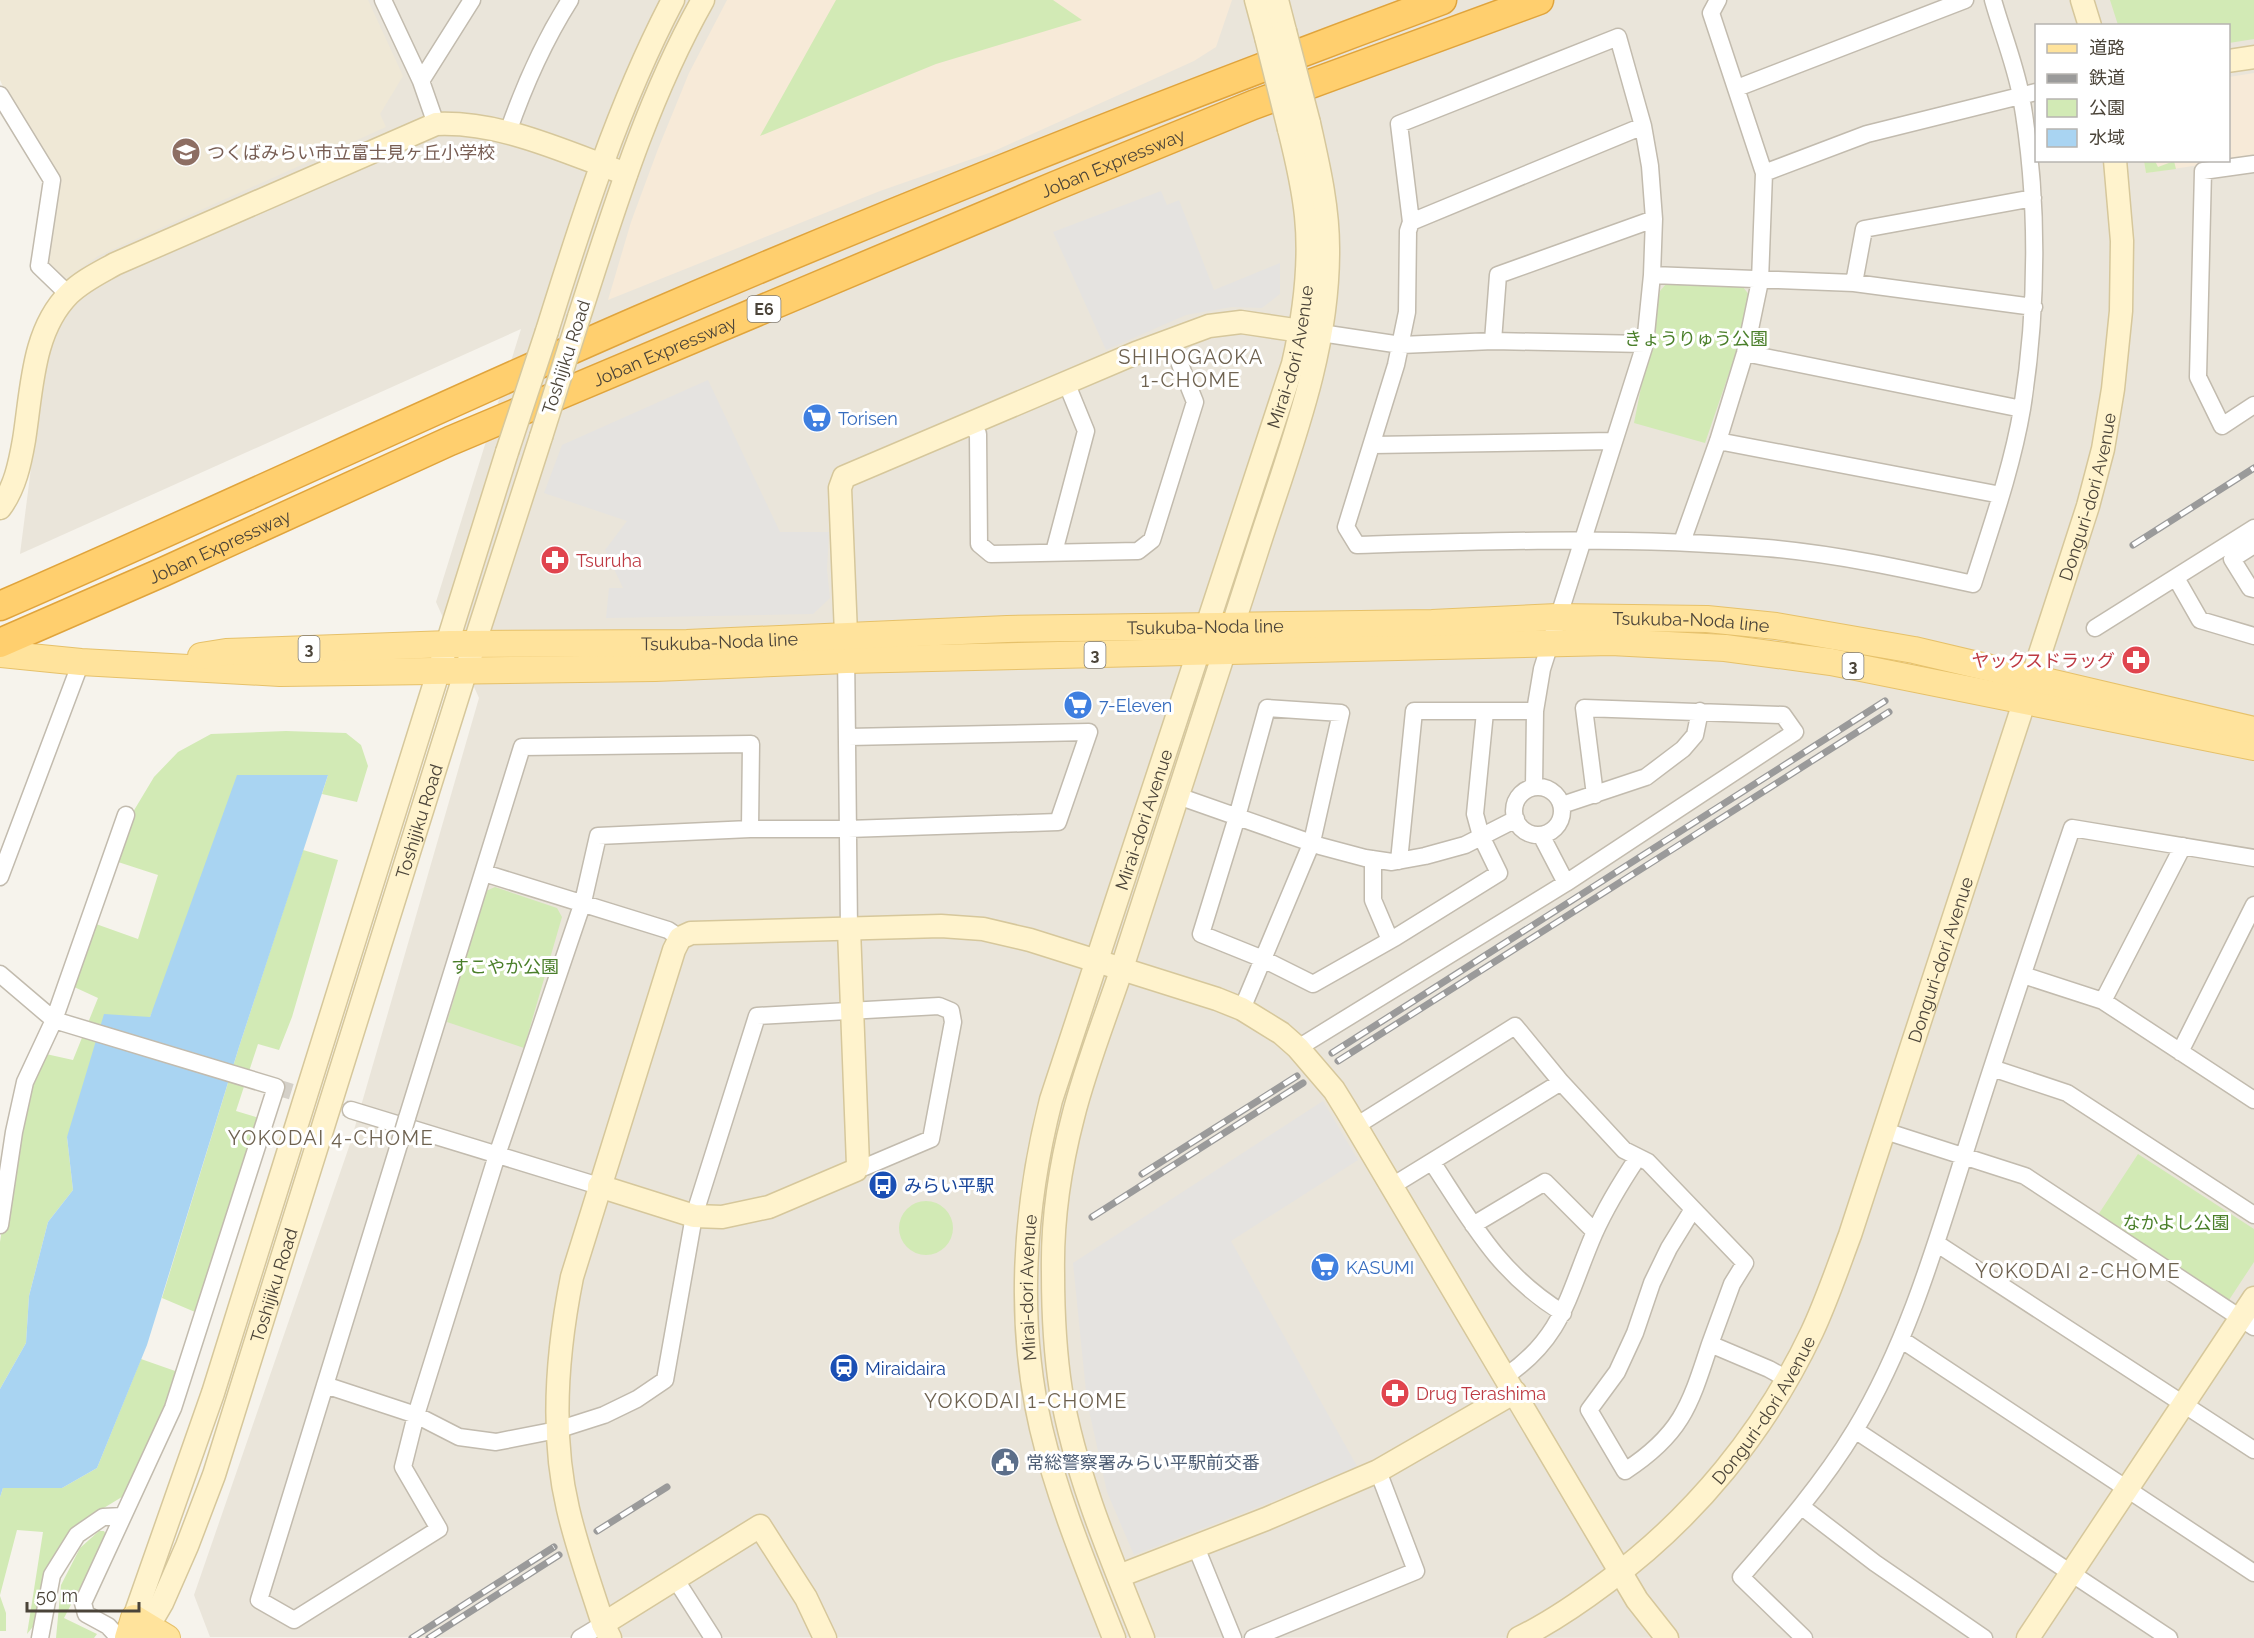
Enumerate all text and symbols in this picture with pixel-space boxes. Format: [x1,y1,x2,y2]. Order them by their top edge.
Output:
legend [2035,24,2230,162]
text: 道路 [2089,37,2125,58]
text: 鉄道 [2089,67,2125,88]
text: 公園 [2089,97,2125,118]
street label: Joban Expressway [1037,124,1188,201]
text: 水域 [2089,127,2125,148]
school or university icon: つくばみらい市立富士見ヶ丘小学校 [170,136,202,168]
place label: つくばみらい市立富士見ヶ丘小学校 [207,142,495,163]
street label: Mirai-dori Avenue [1262,284,1317,431]
road number: E6 [748,296,780,322]
street label: Toshijiku Road [538,297,594,417]
street label: Joban Expressway [589,311,740,390]
park label: きょうりゅう公園 [1624,328,1768,349]
district label: SHIHOGAOKA 1-CHOME [1118,345,1264,392]
supermarket icon: Torisen [801,402,833,434]
place label: Torisen [838,408,898,429]
street label: Donguri-dori Avenue [2054,411,2119,583]
street label: Joban Expressway [145,505,294,588]
pharmacy icon: Tsuruha [539,544,571,576]
place label: Tsuruha [576,550,642,571]
street label: Tsukuba-Noda line [1612,607,1771,636]
street label: Tsukuba-Noda line [1126,615,1284,638]
street label: Tsukuba-Noda line [641,628,799,654]
road number: 3 [298,636,320,662]
road number: 3 [1084,642,1106,668]
pharmacy icon: ヤックスドラッグ [2120,644,2152,676]
place label: ヤックスドラッグ [1972,650,2115,671]
road number: 3 [1842,653,1864,679]
supermarket icon: 7-Eleven [1062,689,1094,721]
place label: 7-Eleven [1099,695,1172,716]
street label: Mirai-dori Avenue [1110,746,1176,893]
street label: Toshijiku Road [391,761,446,881]
street label: Donguri-dori Avenue [1903,874,1977,1045]
park label: すこやか公園 [451,956,559,977]
district label: YOKODAI 4-CHOME [228,1126,434,1150]
bus stop icon: みらい平駅 [867,1169,899,1201]
place label: みらい平駅 [904,1175,994,1196]
park label: なかよし公園 [2122,1212,2230,1233]
street label: Mirai-dori Avenue [1015,1213,1041,1362]
street label: Toshijiku Road [246,1225,301,1345]
supermarket icon: KASUMI [1309,1251,1341,1283]
place label: KASUMI [1346,1257,1414,1278]
district label: YOKODAI 2-CHOME [1975,1259,2181,1283]
street label: Donguri-dori Avenue [1707,1332,1819,1488]
station icon: Miraidaira [828,1352,860,1384]
place label: Miraidaira [865,1358,946,1379]
pharmacy icon: Drug Terashima [1379,1377,1411,1409]
place label: Drug Terashima [1416,1383,1546,1404]
district label: YOKODAI 1-CHOME [924,1389,1128,1413]
public building icon: 常総警察署みらい平駅前交番 [989,1446,1021,1478]
place label: 常総警察署みらい平駅前交番 [1026,1452,1260,1473]
scale bar [27,1575,140,1613]
text: 50 m [36,1585,78,1606]

